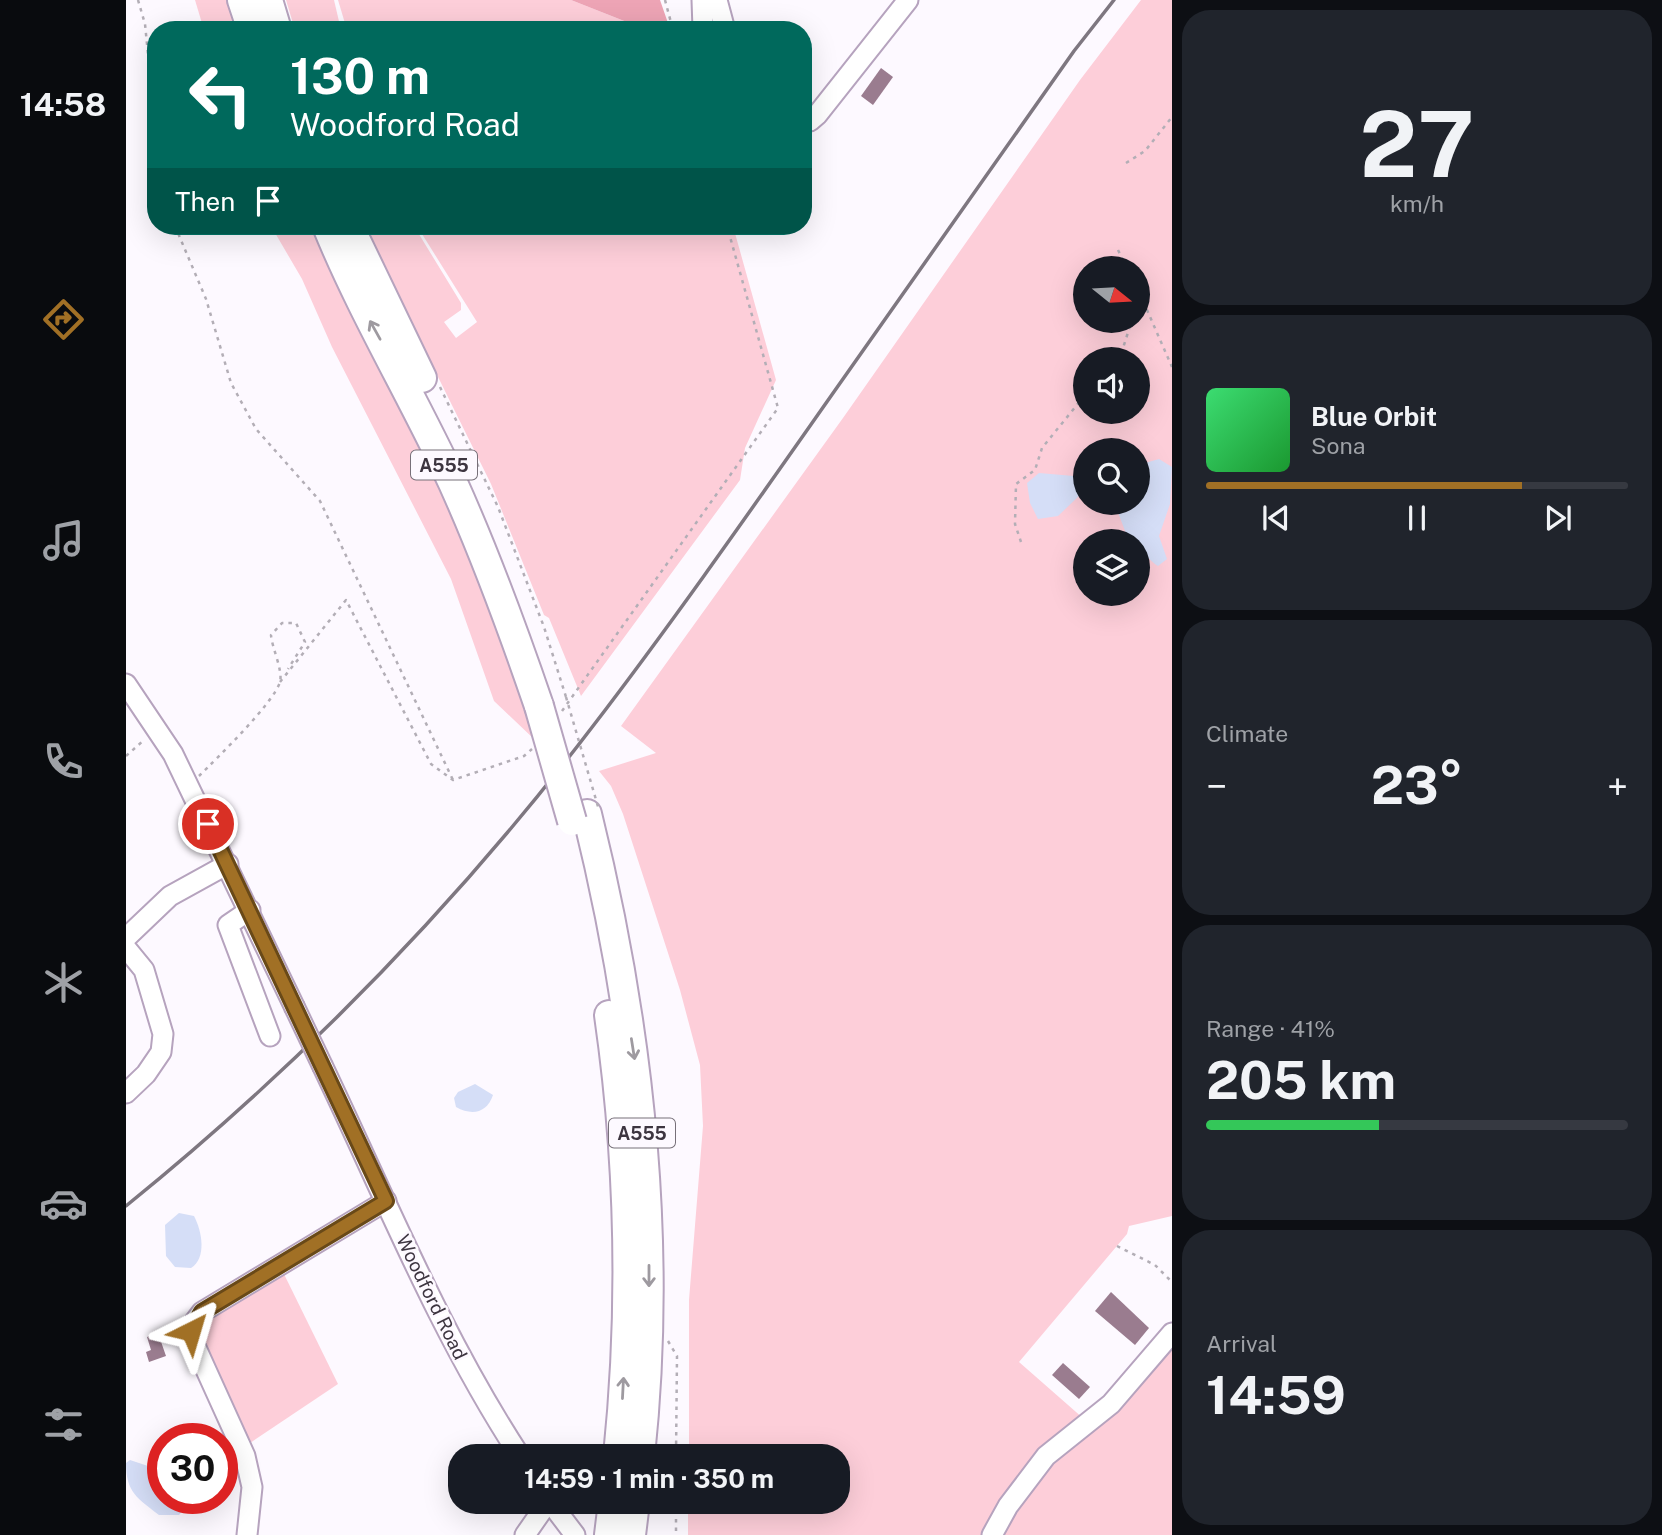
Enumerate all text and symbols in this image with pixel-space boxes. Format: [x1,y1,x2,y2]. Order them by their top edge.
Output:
text: 130 m [290,47,430,105]
icon: left [175,49,266,140]
text: 14:58 [20,86,106,123]
text: 27 [1360,91,1474,197]
text: Woodford Road [290,106,520,143]
icon: arrive [249,182,287,220]
text: Then [175,186,235,217]
text: km/h [1390,190,1444,217]
north arrow [1073,256,1150,332]
map controls [1073,256,1150,606]
icon: directions [39,295,88,344]
one-way arrow [368,320,382,340]
button: sound [1073,347,1150,424]
text: Blue Orbit [1311,401,1437,432]
text: Sona [1311,432,1365,459]
button: search [1073,438,1150,515]
road number: A555 [411,450,477,480]
icon: previous [1257,499,1295,537]
icon: pause [1398,499,1436,537]
icon: next [1539,499,1577,537]
icon: music [39,516,88,565]
button: layers [1073,529,1150,606]
text: Climate [1206,720,1288,747]
icon: phone [39,737,88,786]
text: 23° [1371,755,1463,816]
text: − [1206,764,1227,809]
text: + [1607,764,1628,809]
pin [178,794,238,854]
icon: arrive [189,805,227,843]
icon: climate [39,958,88,1007]
text: Range · 41% [1206,1015,1335,1042]
one-way arrow [627,1037,640,1060]
text: 205 km [1206,1050,1396,1111]
road number: A555 [609,1118,675,1148]
icon: car [39,1179,88,1228]
street label: Woodford Road [392,1231,472,1363]
one-way arrow [642,1264,656,1287]
position arrow [154,1294,228,1368]
text: Arrival [1206,1330,1277,1357]
text: 14:59 [1206,1365,1346,1426]
one-way arrow [617,1377,630,1400]
icon: filters [39,1400,88,1449]
speed limit sign: 30 [147,1423,238,1514]
text: 14:59 · 1 min · 350 m [524,1463,774,1494]

